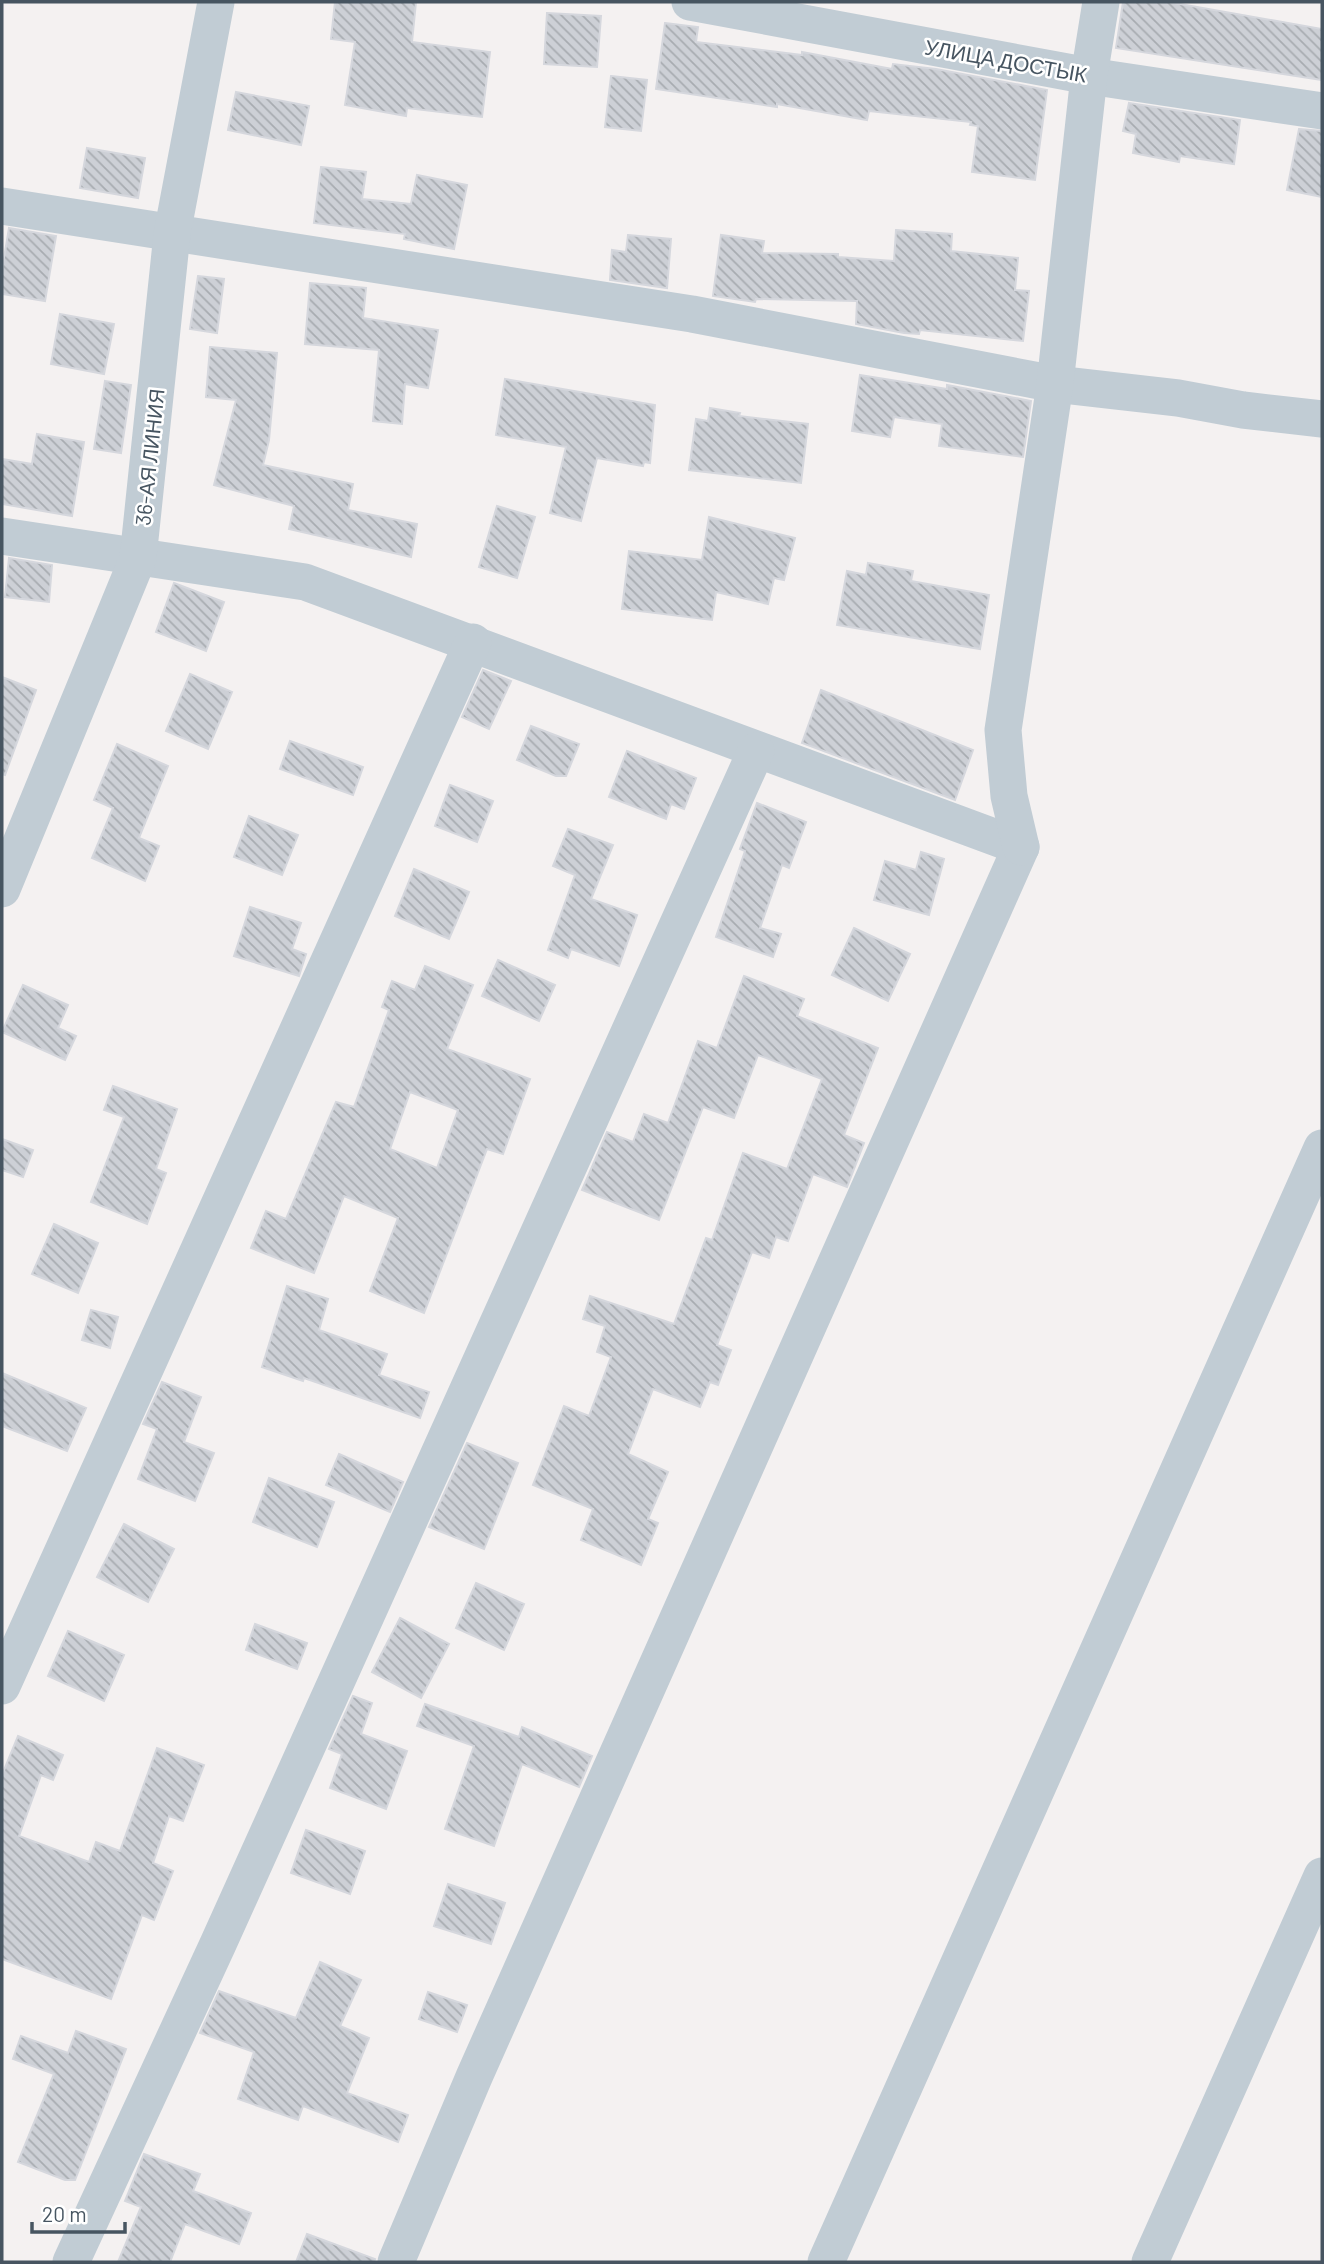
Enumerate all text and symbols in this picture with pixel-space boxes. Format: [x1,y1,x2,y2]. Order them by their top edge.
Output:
street label: УЛИЦА ДОСТЫК [923,33,1090,87]
street label: 36-АЯ ЛИНИЯ [129,387,169,527]
scale bar [32,2190,124,2234]
text: 20 m [42,2201,87,2226]

